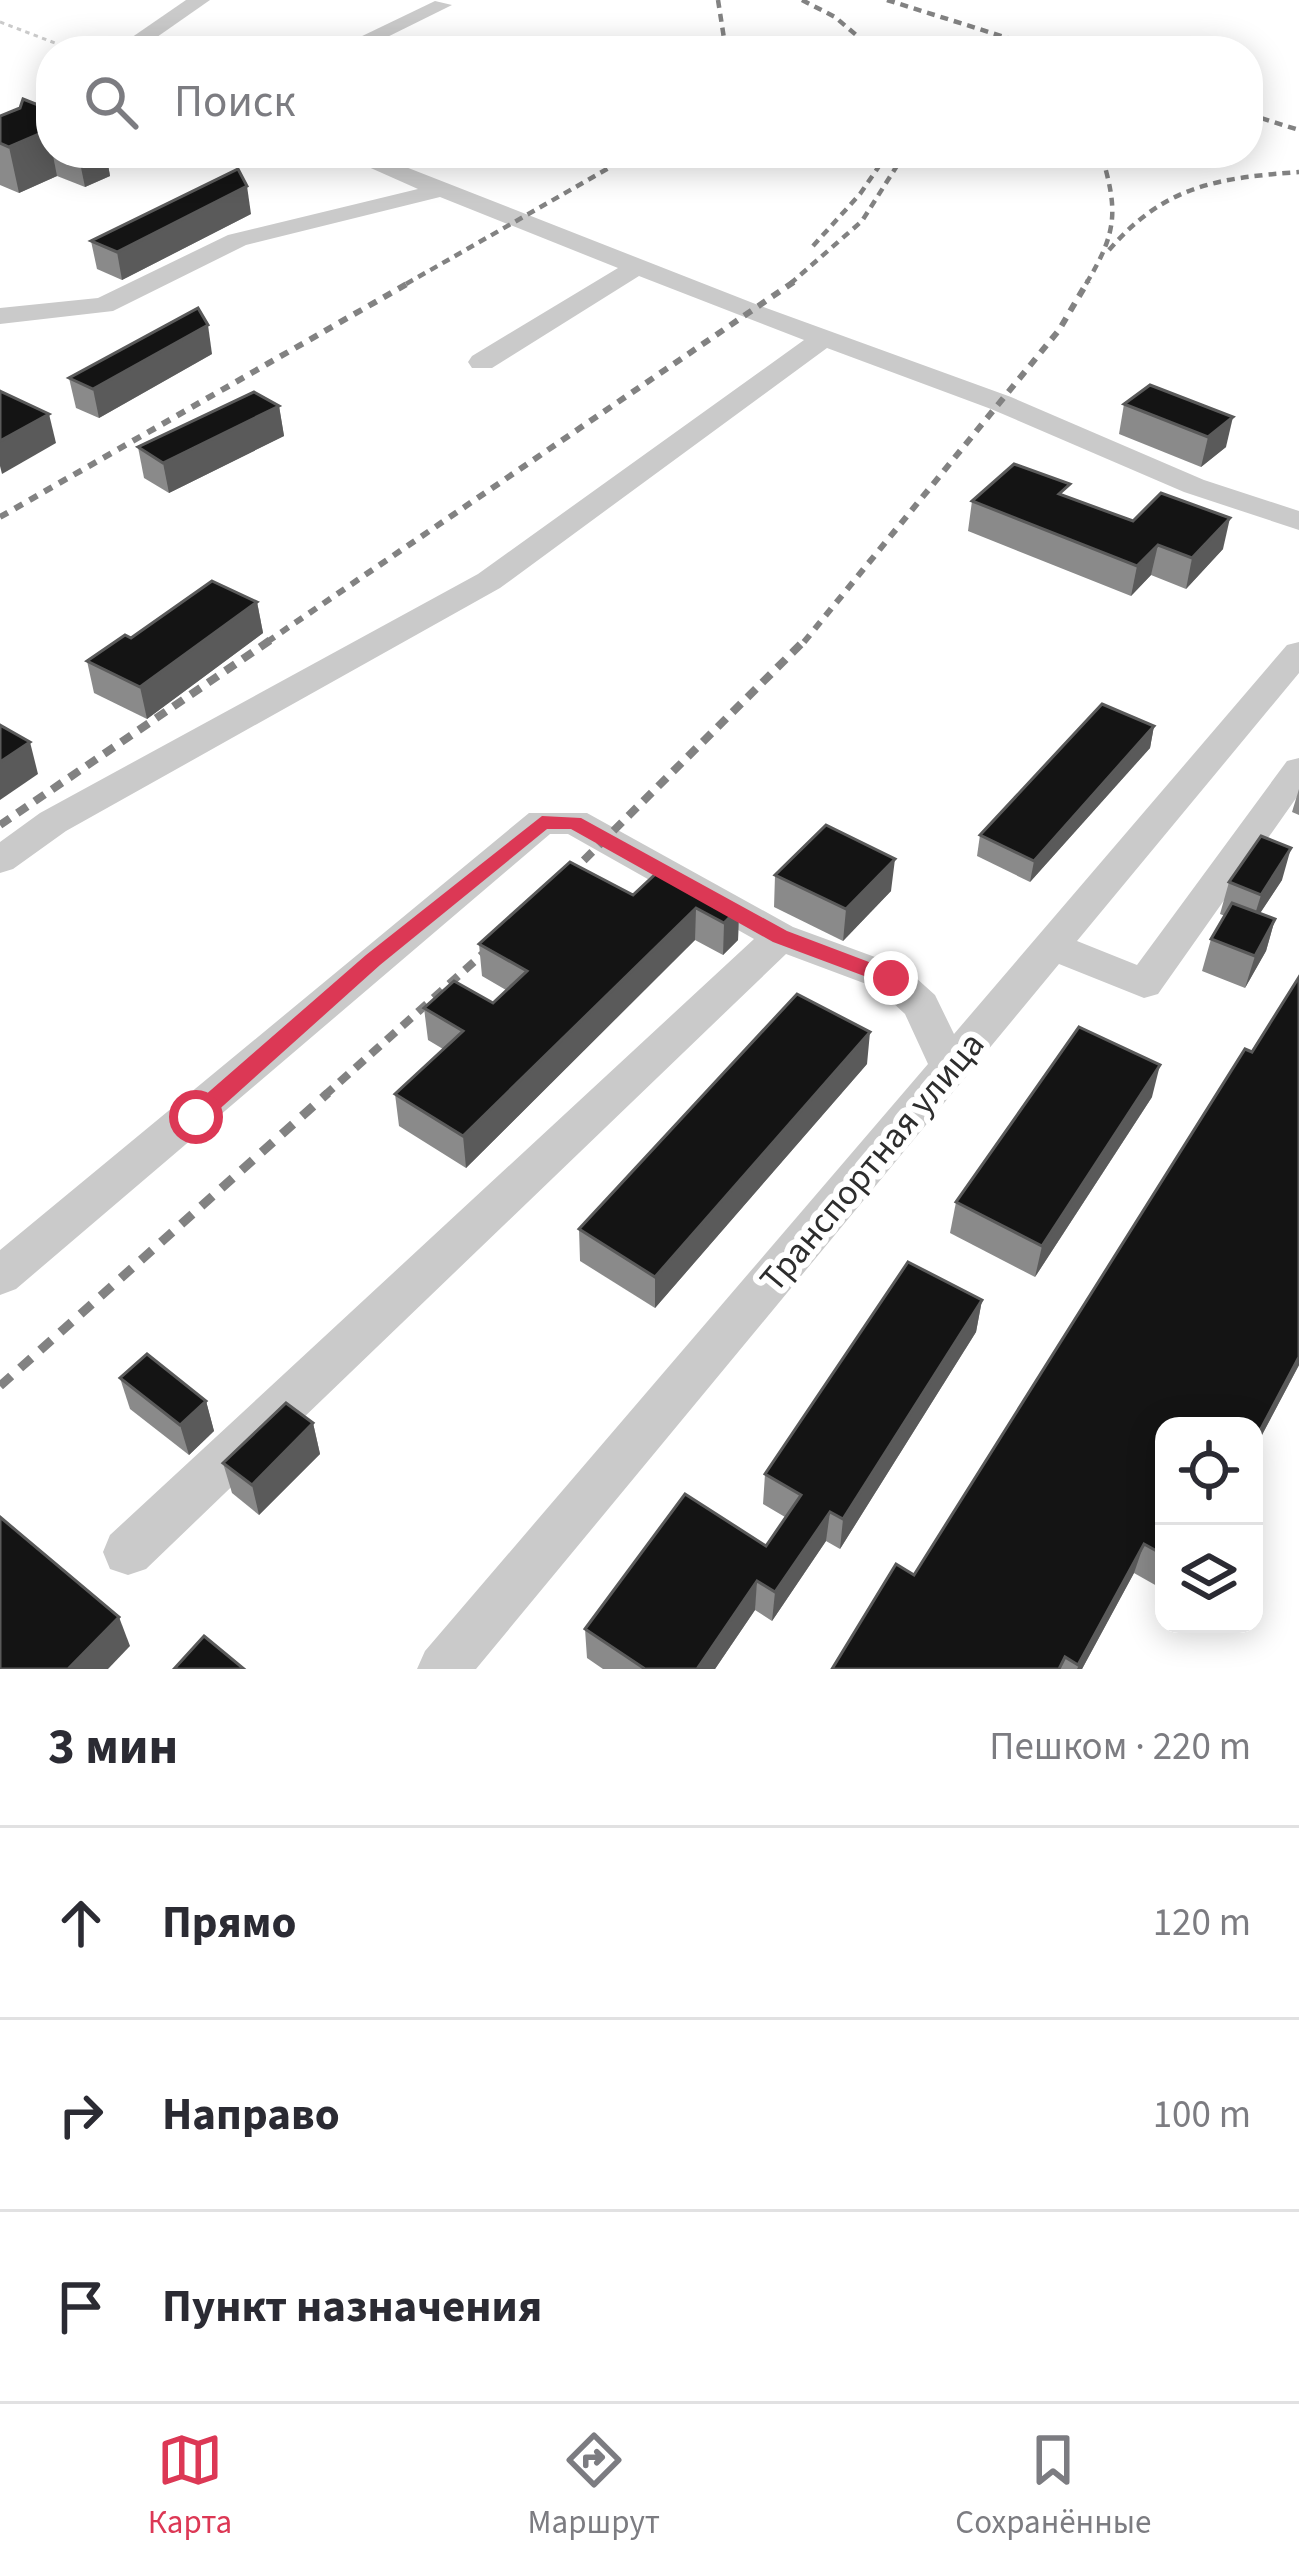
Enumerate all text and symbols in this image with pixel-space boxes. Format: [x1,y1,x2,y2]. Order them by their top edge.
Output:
search box [36,36,1263,168]
icon: search [78,69,144,135]
text: Поиск [174,70,296,134]
route end [864,951,918,1005]
street label: Транспортная улица [748,1021,996,1303]
route start [169,1090,223,1144]
map controls [1155,1417,1263,1633]
button: locate [1155,1417,1263,1525]
button: layers [1155,1525,1263,1633]
text: 3 мин [48,1711,178,1783]
text: Пешком · 220 m [989,1719,1251,1775]
icon: ahead [48,1890,114,1956]
text: Прямо [162,1891,296,1955]
text: 120 m [1153,1895,1251,1951]
icon: right [48,2082,114,2148]
text: Направо [162,2083,340,2147]
text: 100 m [1153,2087,1251,2143]
icon: arrive [48,2274,114,2340]
text: Пункт назначения [162,2275,542,2339]
tab: Карта [148,2427,232,2546]
tab: Маршрут [528,2427,660,2546]
tab: Сохранённые [955,2427,1151,2546]

